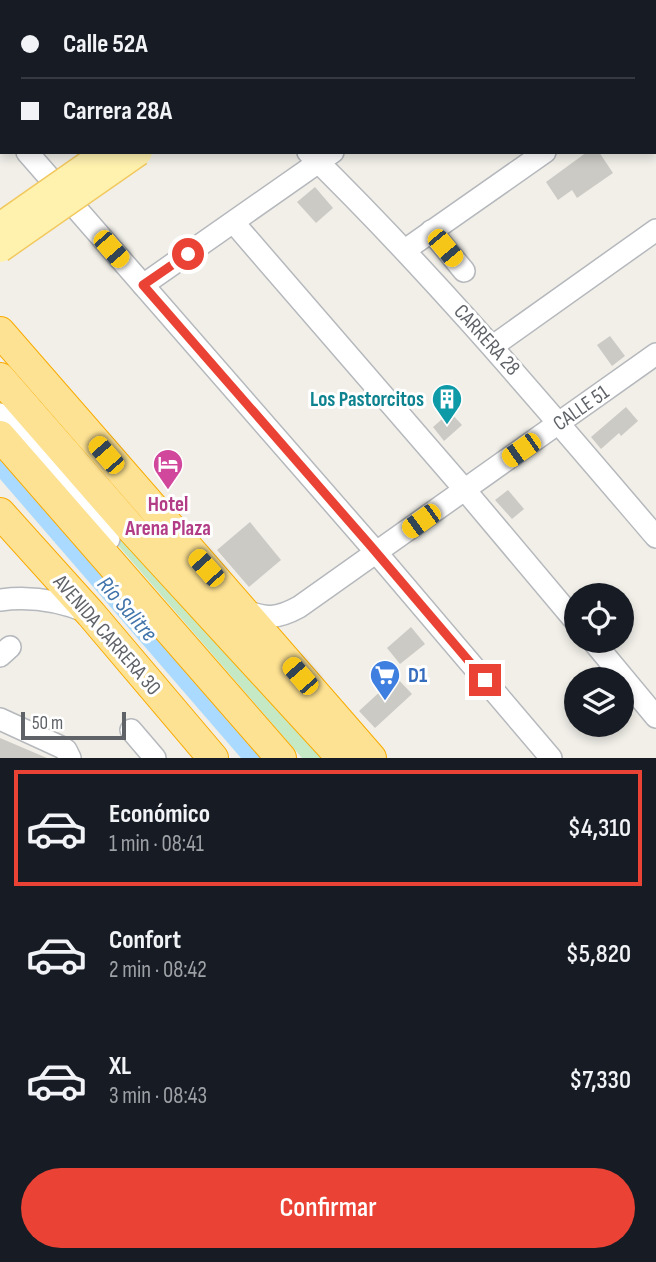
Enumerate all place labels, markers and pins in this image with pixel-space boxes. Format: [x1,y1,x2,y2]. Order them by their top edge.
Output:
building icon: Los Pastorcitos [430,382,464,426]
place label: Los Pastorcitos [310,387,424,412]
hotel icon: Hotel Arena Plaza [151,447,185,491]
place label: Hotel Arena Plaza [124,492,211,541]
supermarket icon: D1 [368,658,402,702]
place label: D1 [408,663,427,688]

